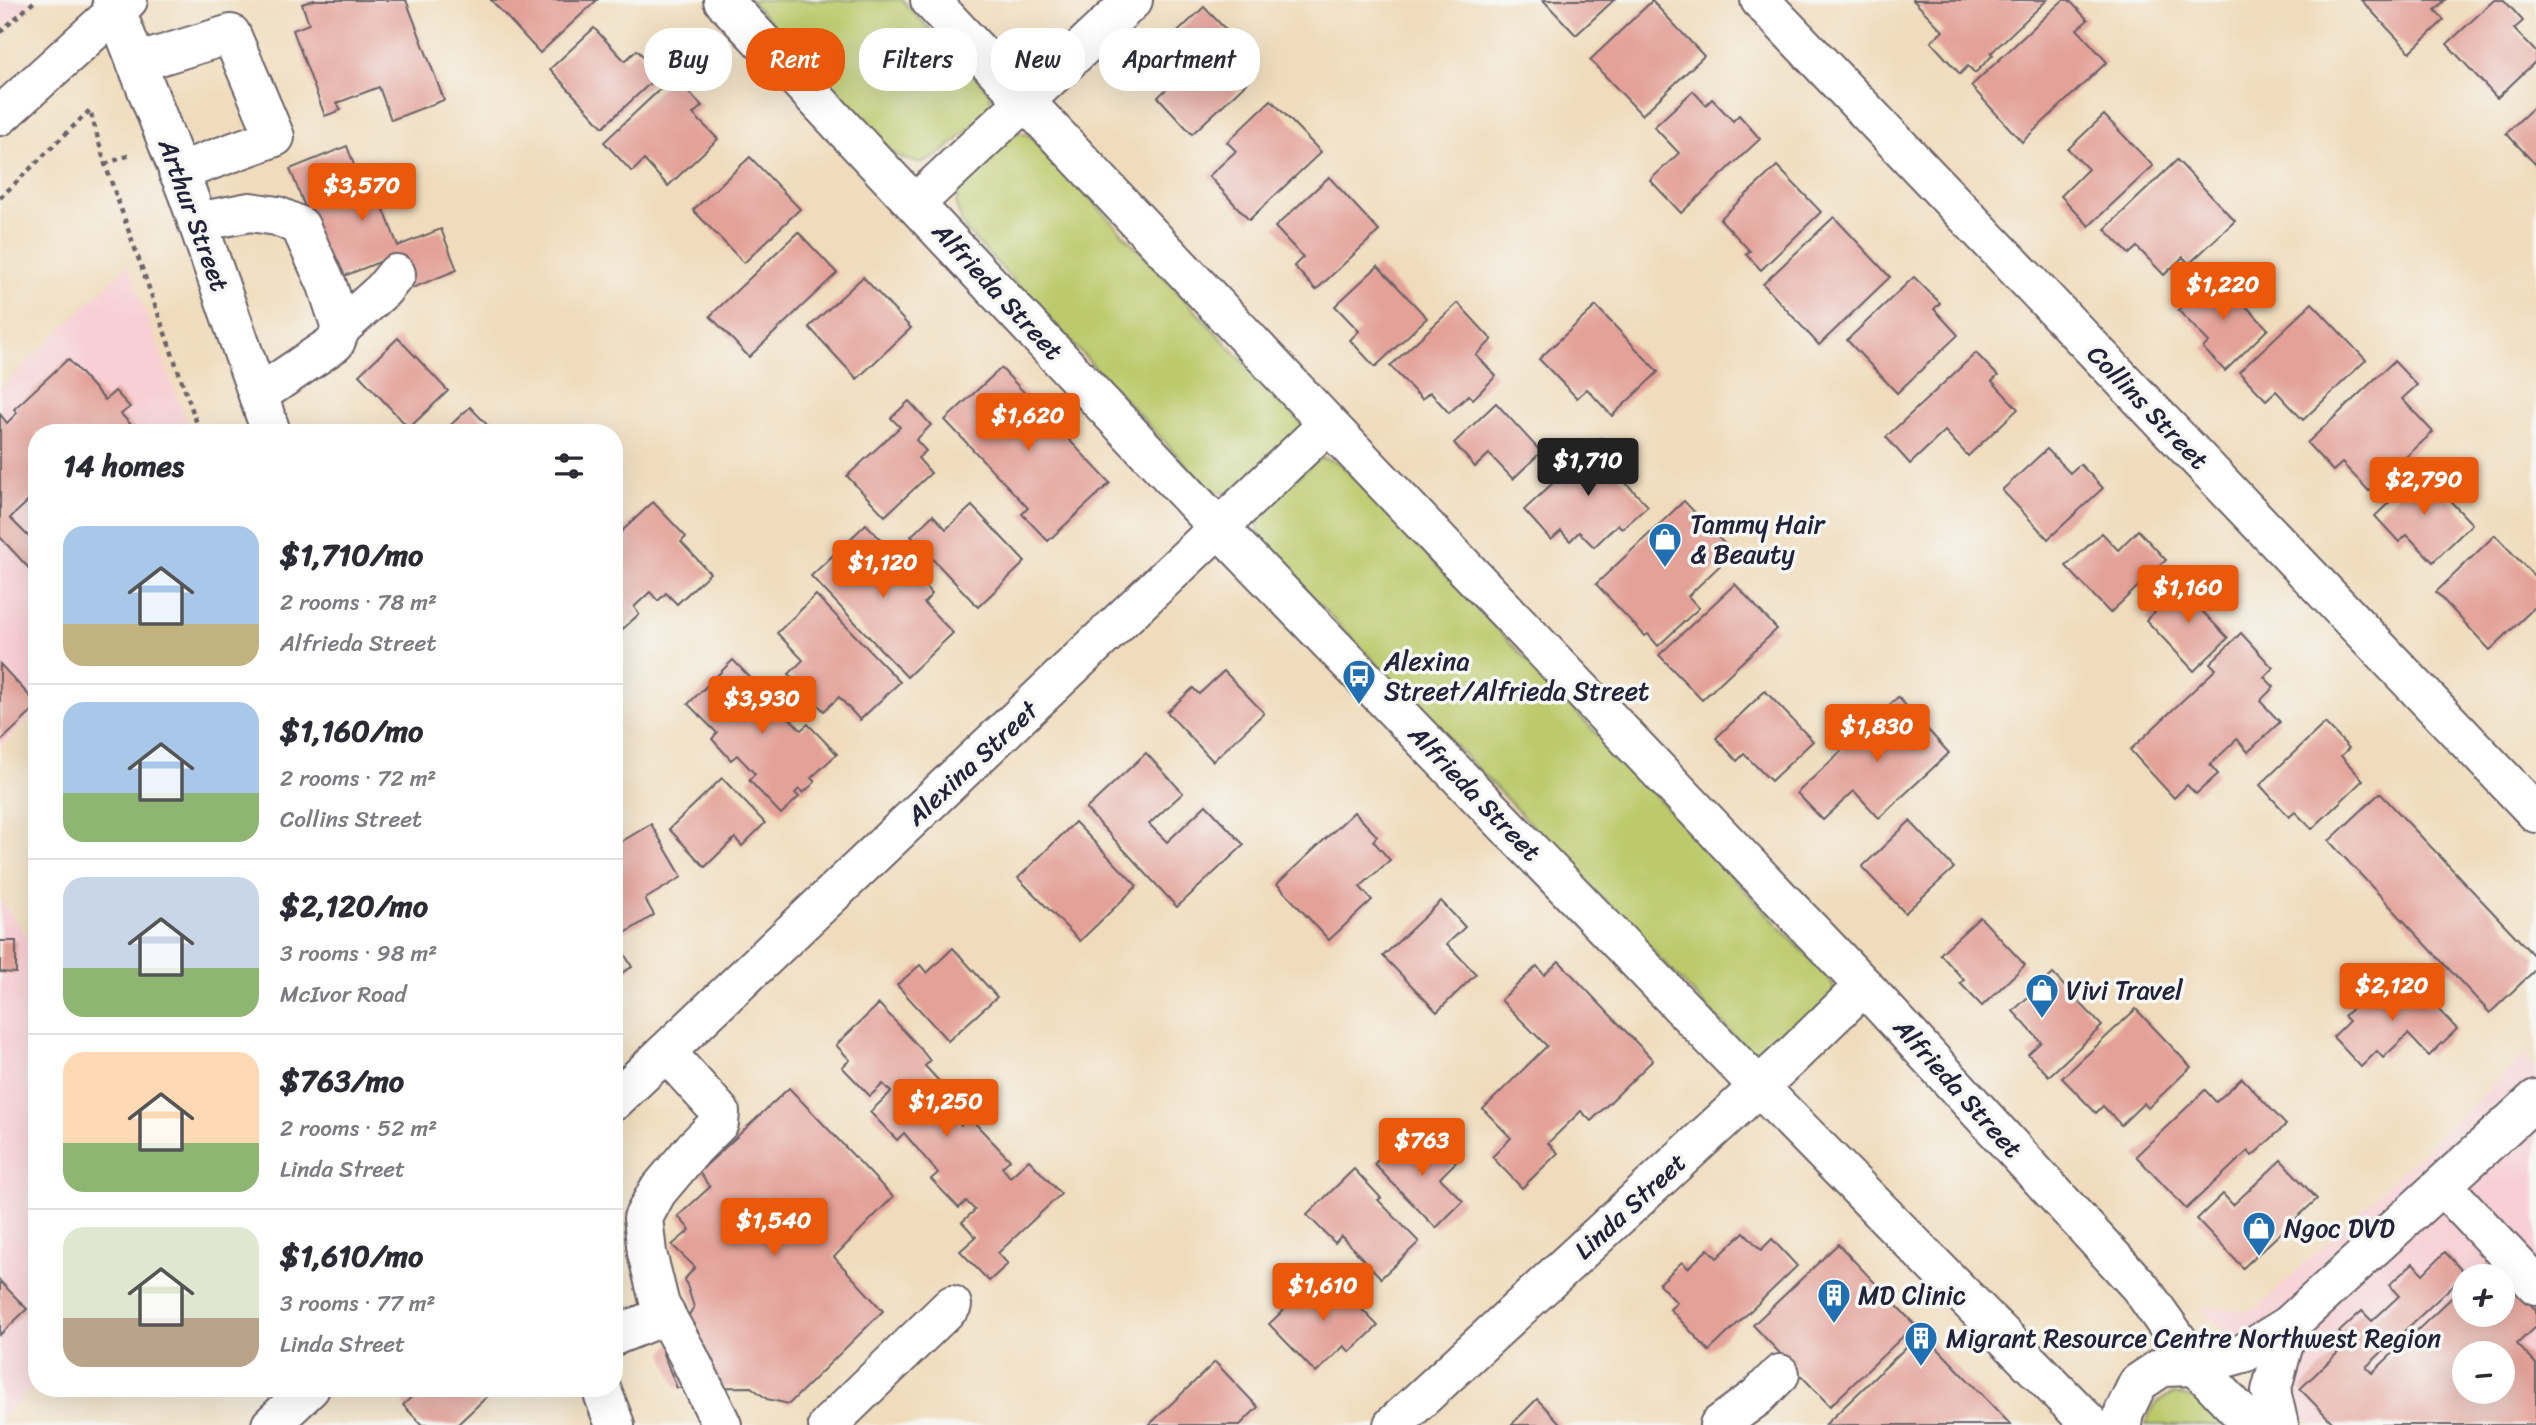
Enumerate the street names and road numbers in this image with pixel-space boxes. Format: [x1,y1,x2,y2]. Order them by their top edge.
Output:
street label: Arthur Street [145,131,243,298]
street label: Alfrieda Street [920,210,1075,371]
street label: Collins Street [2076,333,2220,481]
street label: Alexina Street [894,688,1050,838]
street label: Alfrieda Street [1396,713,1553,873]
street label: Alfrieda Street [1881,1006,2034,1169]
street label: Linda Street [1563,1141,1697,1271]

